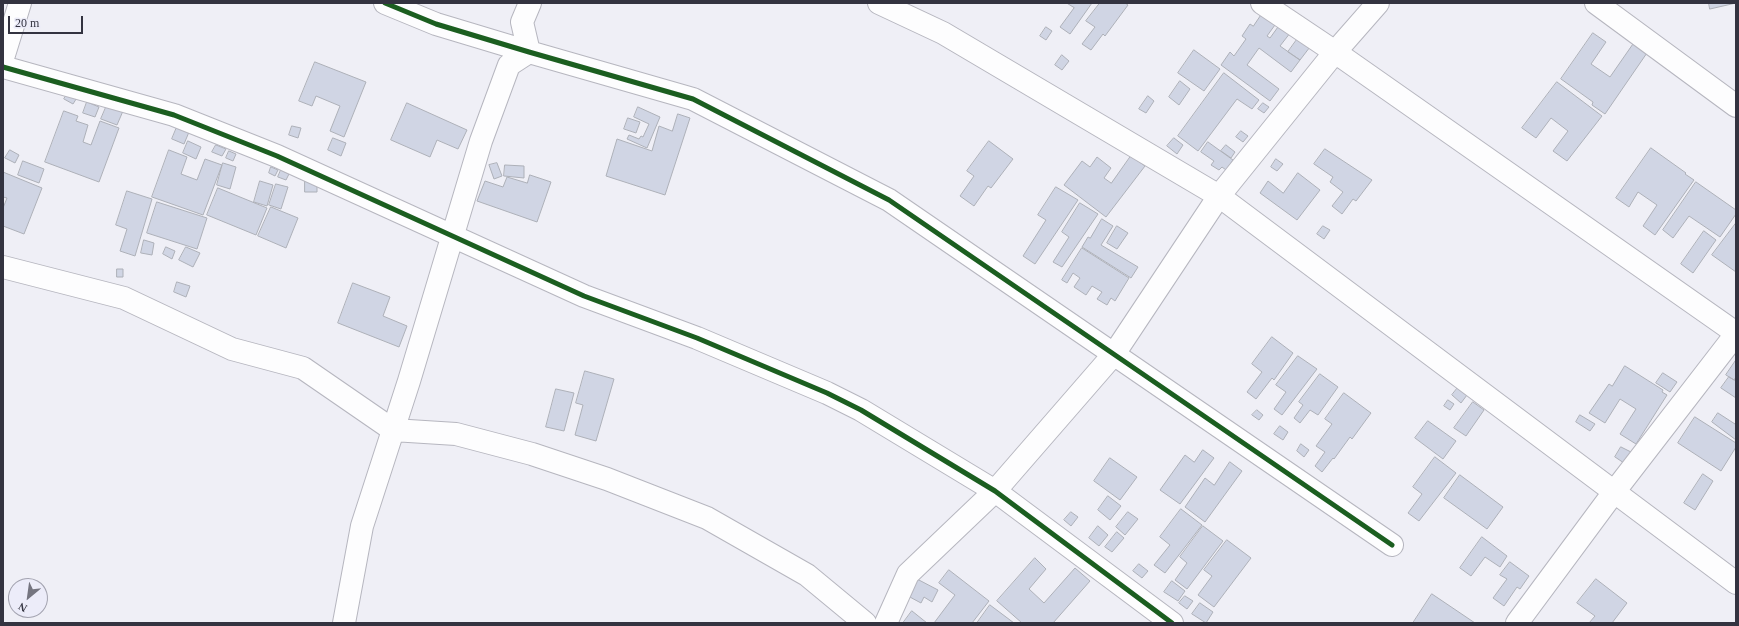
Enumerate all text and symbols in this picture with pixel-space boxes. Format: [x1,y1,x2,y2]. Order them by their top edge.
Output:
scale bar [10,8,85,34]
text: 20 m [15,16,39,30]
north arrow [8,578,48,618]
text: N [16,600,29,615]

